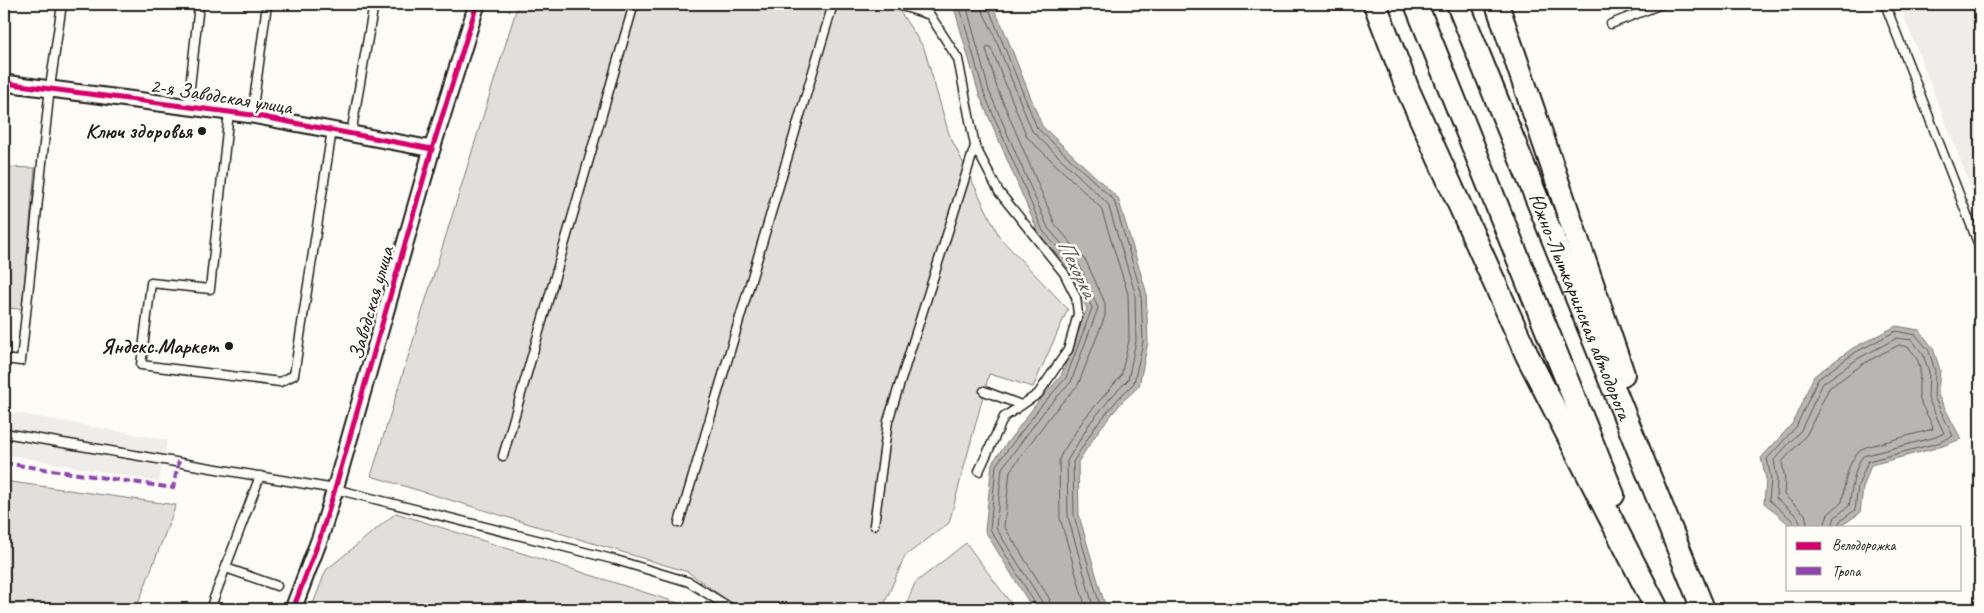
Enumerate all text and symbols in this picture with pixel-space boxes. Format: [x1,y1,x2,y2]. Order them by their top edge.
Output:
street label: 2-я Заводская улица [148,72,296,120]
place label: Ключ здоровья [86,118,193,144]
marker: Ключ здоровья [196,125,208,137]
street label: Южно-Лыткаринская автодорога [1523,189,1639,425]
water label: Пехорка [1051,235,1104,305]
street label: Заводская улица [342,242,400,363]
place label: Яндекс.Маркет [101,333,220,359]
marker: Яндекс.Маркет [223,340,235,352]
legend [1786,526,1962,590]
text: Велодорожка [1832,536,1896,555]
text: Тропа [1832,562,1861,581]

